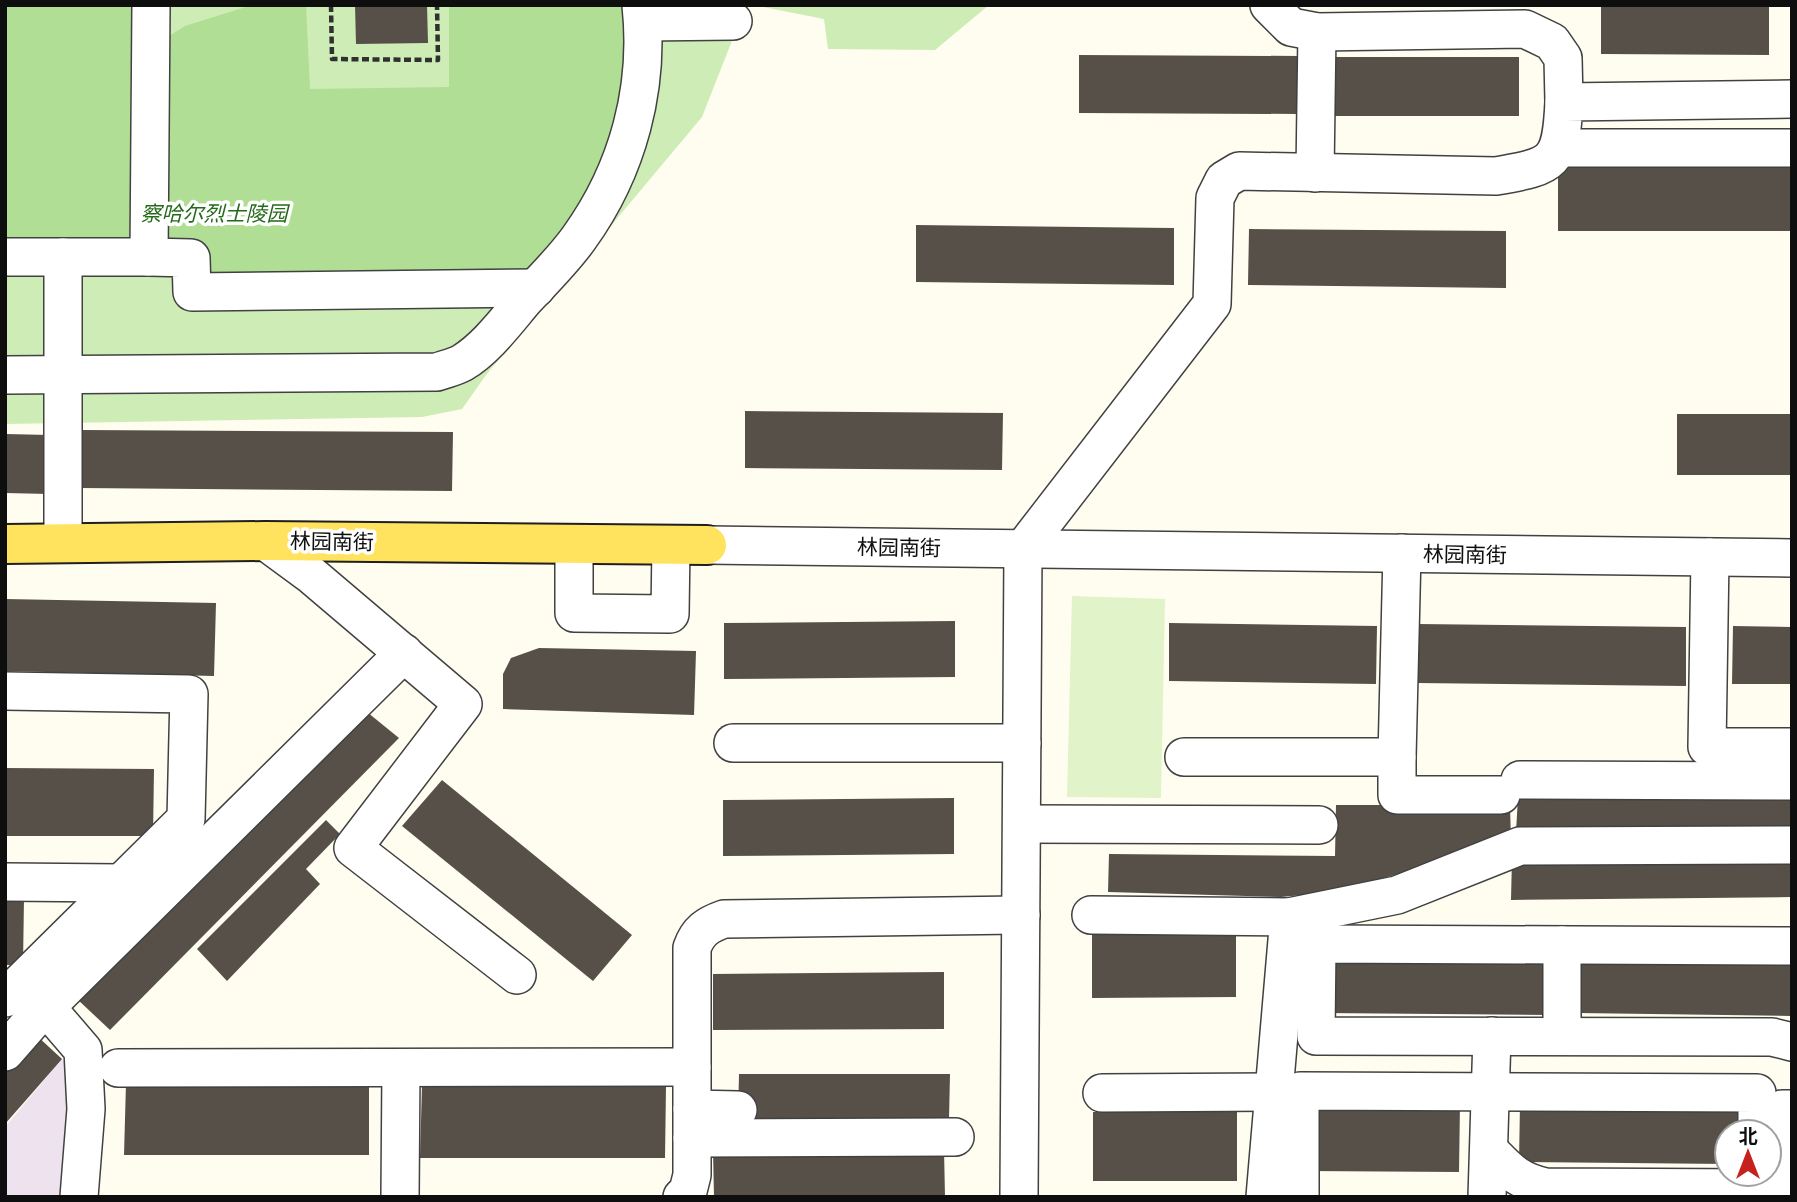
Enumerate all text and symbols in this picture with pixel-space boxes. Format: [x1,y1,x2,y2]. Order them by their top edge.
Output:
park label: 察哈尔烈士陵园 [141,199,290,227]
street label: 林园南街 [290,526,374,556]
street label: 林园南街 [857,532,941,562]
street label: 林园南街 [1423,539,1507,569]
north arrow [1713,1118,1783,1188]
text: 北 [1738,1123,1758,1149]

